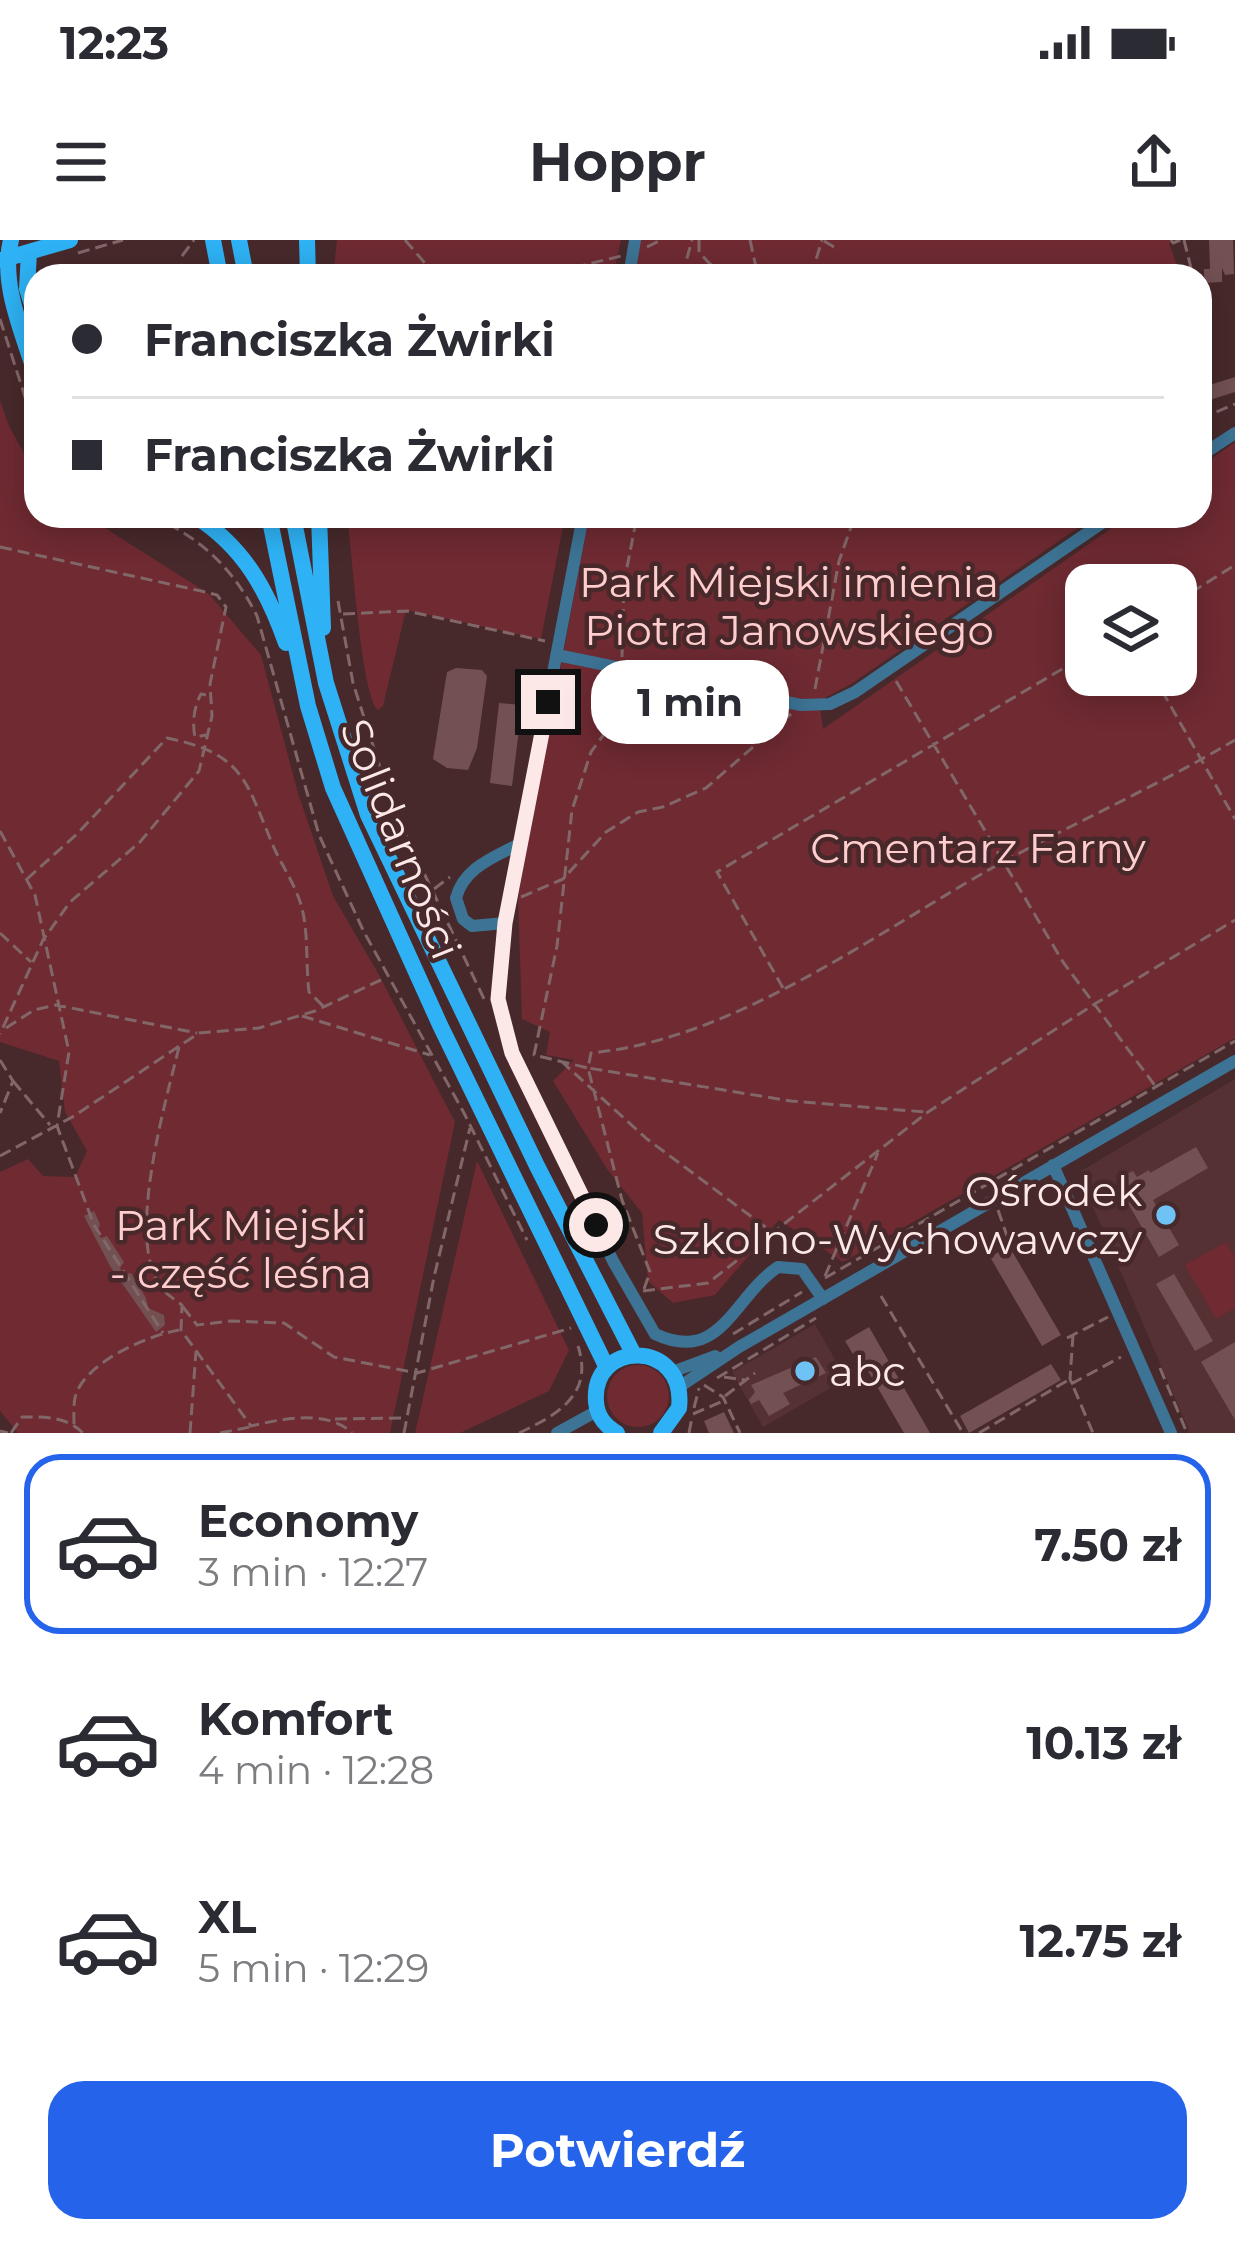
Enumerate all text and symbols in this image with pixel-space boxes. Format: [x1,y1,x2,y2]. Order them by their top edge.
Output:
text: 12:23 [60,15,169,70]
icon: menu [48,129,114,195]
text: Hoppr [529,129,706,195]
icon: share [1121,129,1187,195]
text: Franciszka Żwirki [144,312,555,367]
text: Franciszka Żwirki [144,427,555,482]
park label: Park Miejski imienia Piotra Janowskiego [579,556,999,656]
map controls [1065,564,1197,696]
button: layers [1065,564,1197,696]
callout: 1 min [590,660,788,744]
route end [521,675,575,729]
text: 1 min [637,678,743,726]
street label: Solidarności [329,711,473,967]
park label: Cmentarz Farny [810,822,1146,874]
place label: Ośrodek Szkolno-Wychowawczy [653,1165,1142,1265]
route start [569,1198,623,1252]
park label: Park Miejski - część leśna [110,1199,372,1299]
marker: Ośrodek Szkolno-Wychowawczy [1153,1202,1179,1228]
place label: abc [829,1345,906,1397]
marker: abc [792,1358,818,1384]
icon: car [54,1490,162,1598]
text: Economy [198,1493,418,1548]
text: 7.50 zł [1034,1517,1181,1572]
text: 3 min · 12:27 [198,1548,428,1596]
icon: car [54,1688,162,1796]
text: Komfort [198,1691,393,1746]
text: 10.13 zł [1026,1715,1181,1770]
text: 4 min · 12:28 [198,1746,434,1794]
icon: car [54,1886,162,1994]
text: XL [198,1889,256,1944]
text: 12.75 zł [1020,1913,1181,1968]
text: 5 min · 12:29 [198,1944,429,1992]
button: Potwierdź [48,2081,1187,2219]

